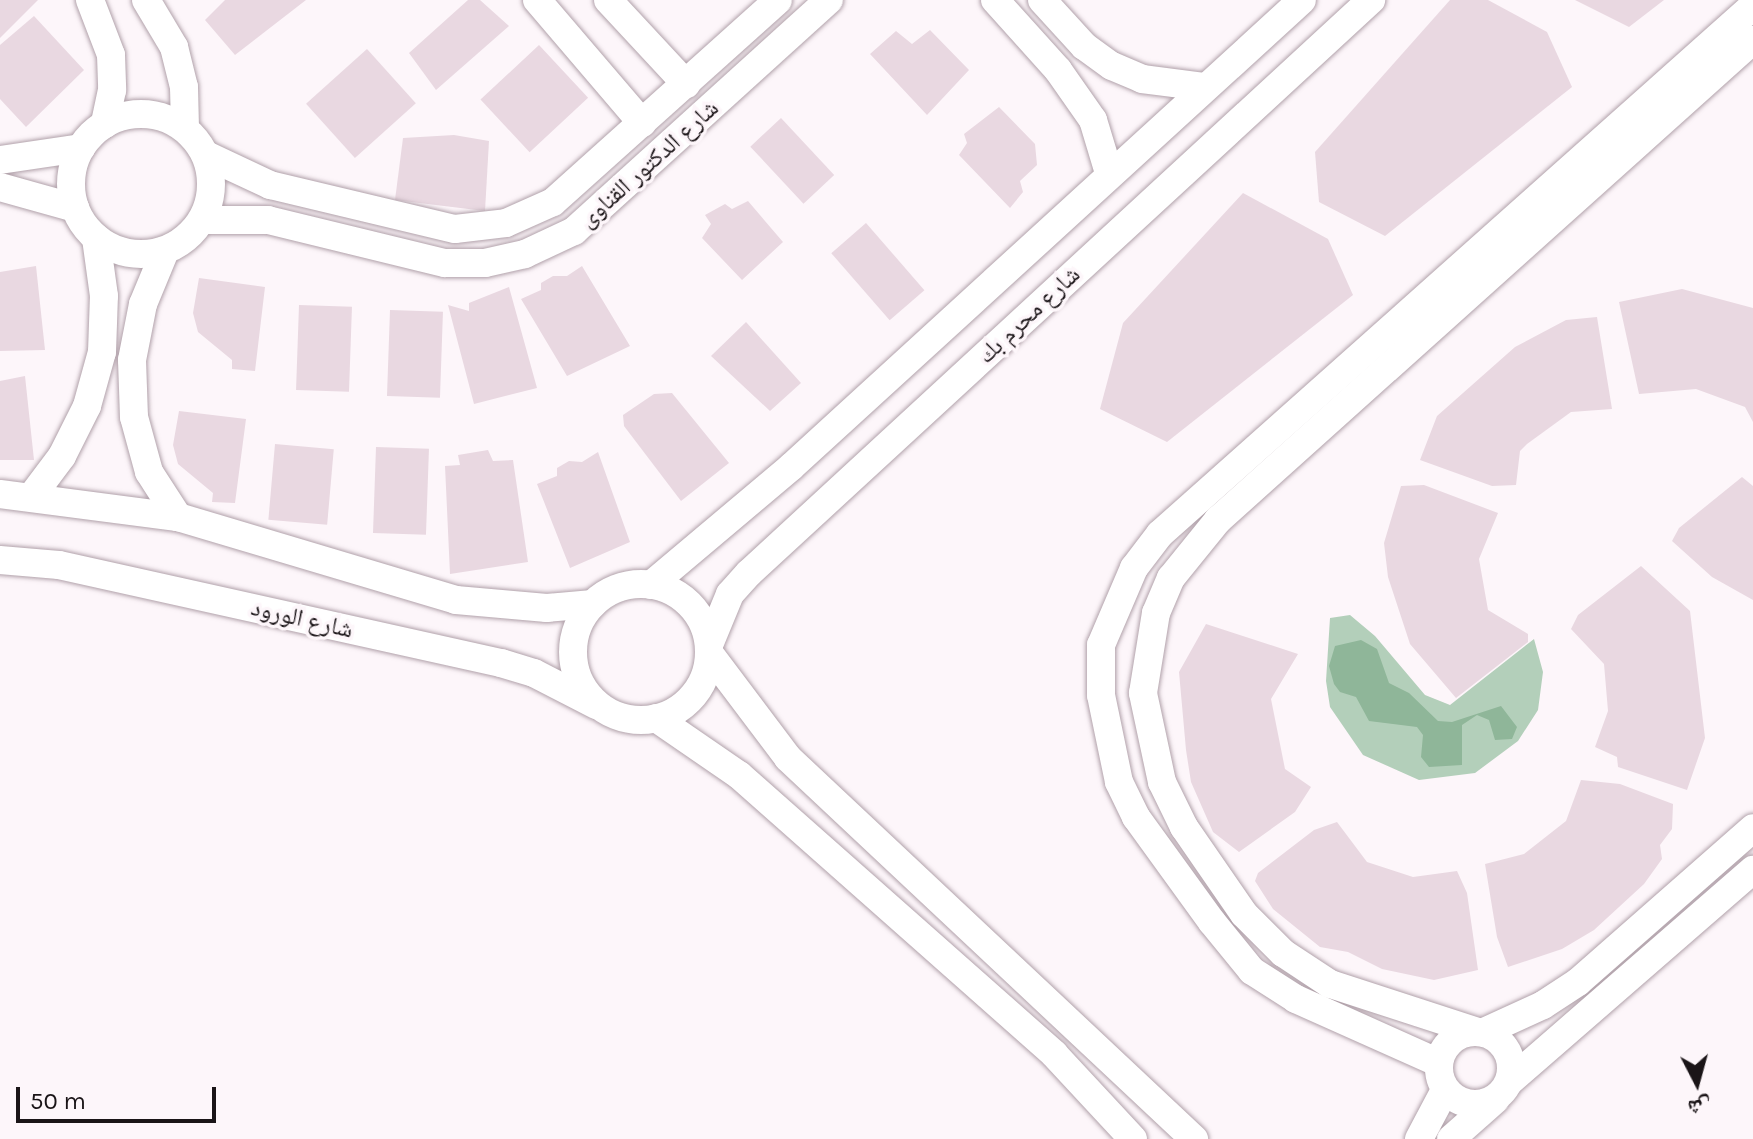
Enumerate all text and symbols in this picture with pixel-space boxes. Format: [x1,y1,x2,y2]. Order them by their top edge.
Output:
street label: شارع الدكتور القناوى [573,94,725,234]
street label: شارع محرم بك [972,260,1086,370]
street label: شارع الورود [248,593,356,645]
north arrow [1657,1043,1737,1123]
scale bar [20,1071,220,1121]
text: 50 m [30,1087,86,1115]
text: ش [1687,1093,1712,1121]

